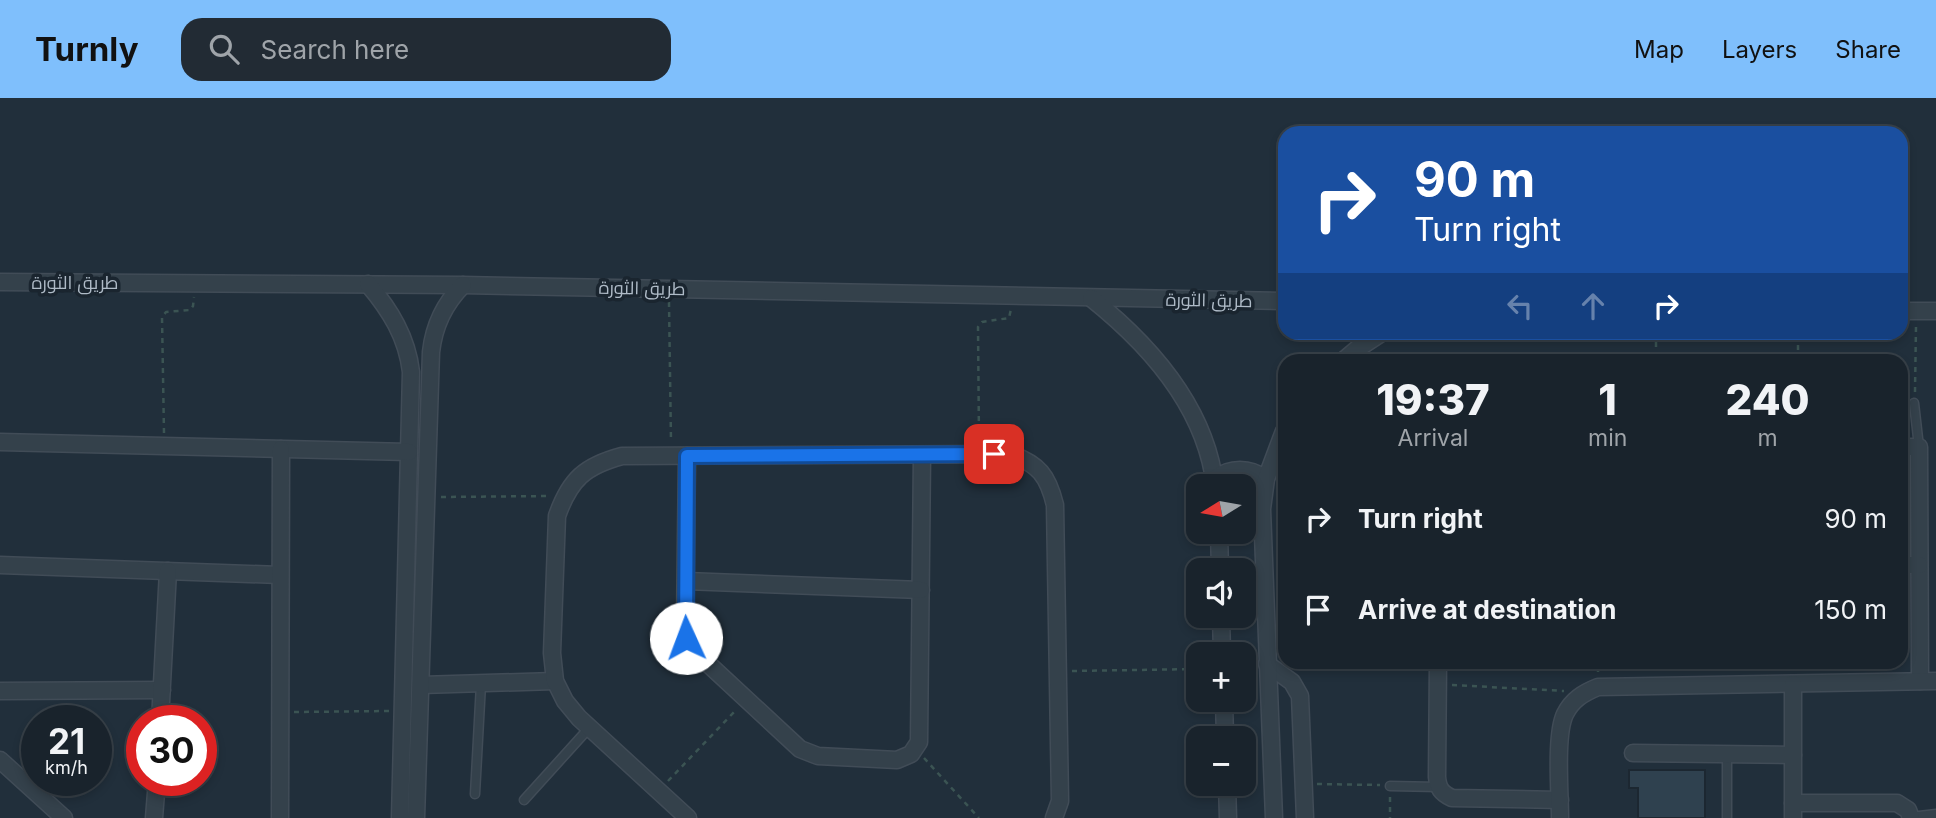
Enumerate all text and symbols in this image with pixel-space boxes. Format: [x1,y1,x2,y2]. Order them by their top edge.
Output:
search box [181,18,671,81]
text: Turnly [35,29,139,69]
icon: search [205,30,243,68]
text: Search here [261,34,409,65]
text: Map [1634,35,1684,64]
text: Layers [1722,35,1797,64]
text: Share [1835,35,1901,64]
text: 90 m [1414,150,1535,209]
icon: right [1299,154,1390,245]
text: Turn right [1414,210,1561,249]
street label: طريق الثورة [32,272,118,295]
street label: طريق الثورة [598,277,686,301]
icon: left [1501,287,1539,325]
icon: ahead [1574,287,1612,325]
icon: right [1647,287,1685,325]
street label: طريق الثورة [1165,289,1253,313]
text: 19:37 [1376,374,1490,425]
text: 1 [1598,374,1617,425]
text: 240 [1726,374,1810,425]
pin [964,424,1024,484]
text: Arrival [1398,424,1468,452]
text: min [1588,424,1627,452]
text: m [1758,424,1778,452]
icon: arrive [975,435,1013,473]
north arrow [1186,474,1256,544]
map controls [1186,474,1256,796]
icon: right [1299,500,1337,538]
text: Turn right [1358,503,1483,534]
text: 90 m [1824,503,1887,534]
button: sound [1186,558,1256,628]
icon: arrive [1299,591,1337,629]
text: Arrive at destination [1358,594,1617,625]
text: 150 m [1814,594,1887,625]
position arrow [649,601,723,675]
button: + [1186,642,1256,712]
speed limit sign: 30 [126,705,217,796]
text: 21 [48,720,85,762]
button: − [1186,726,1256,796]
text: km/h [45,757,88,778]

